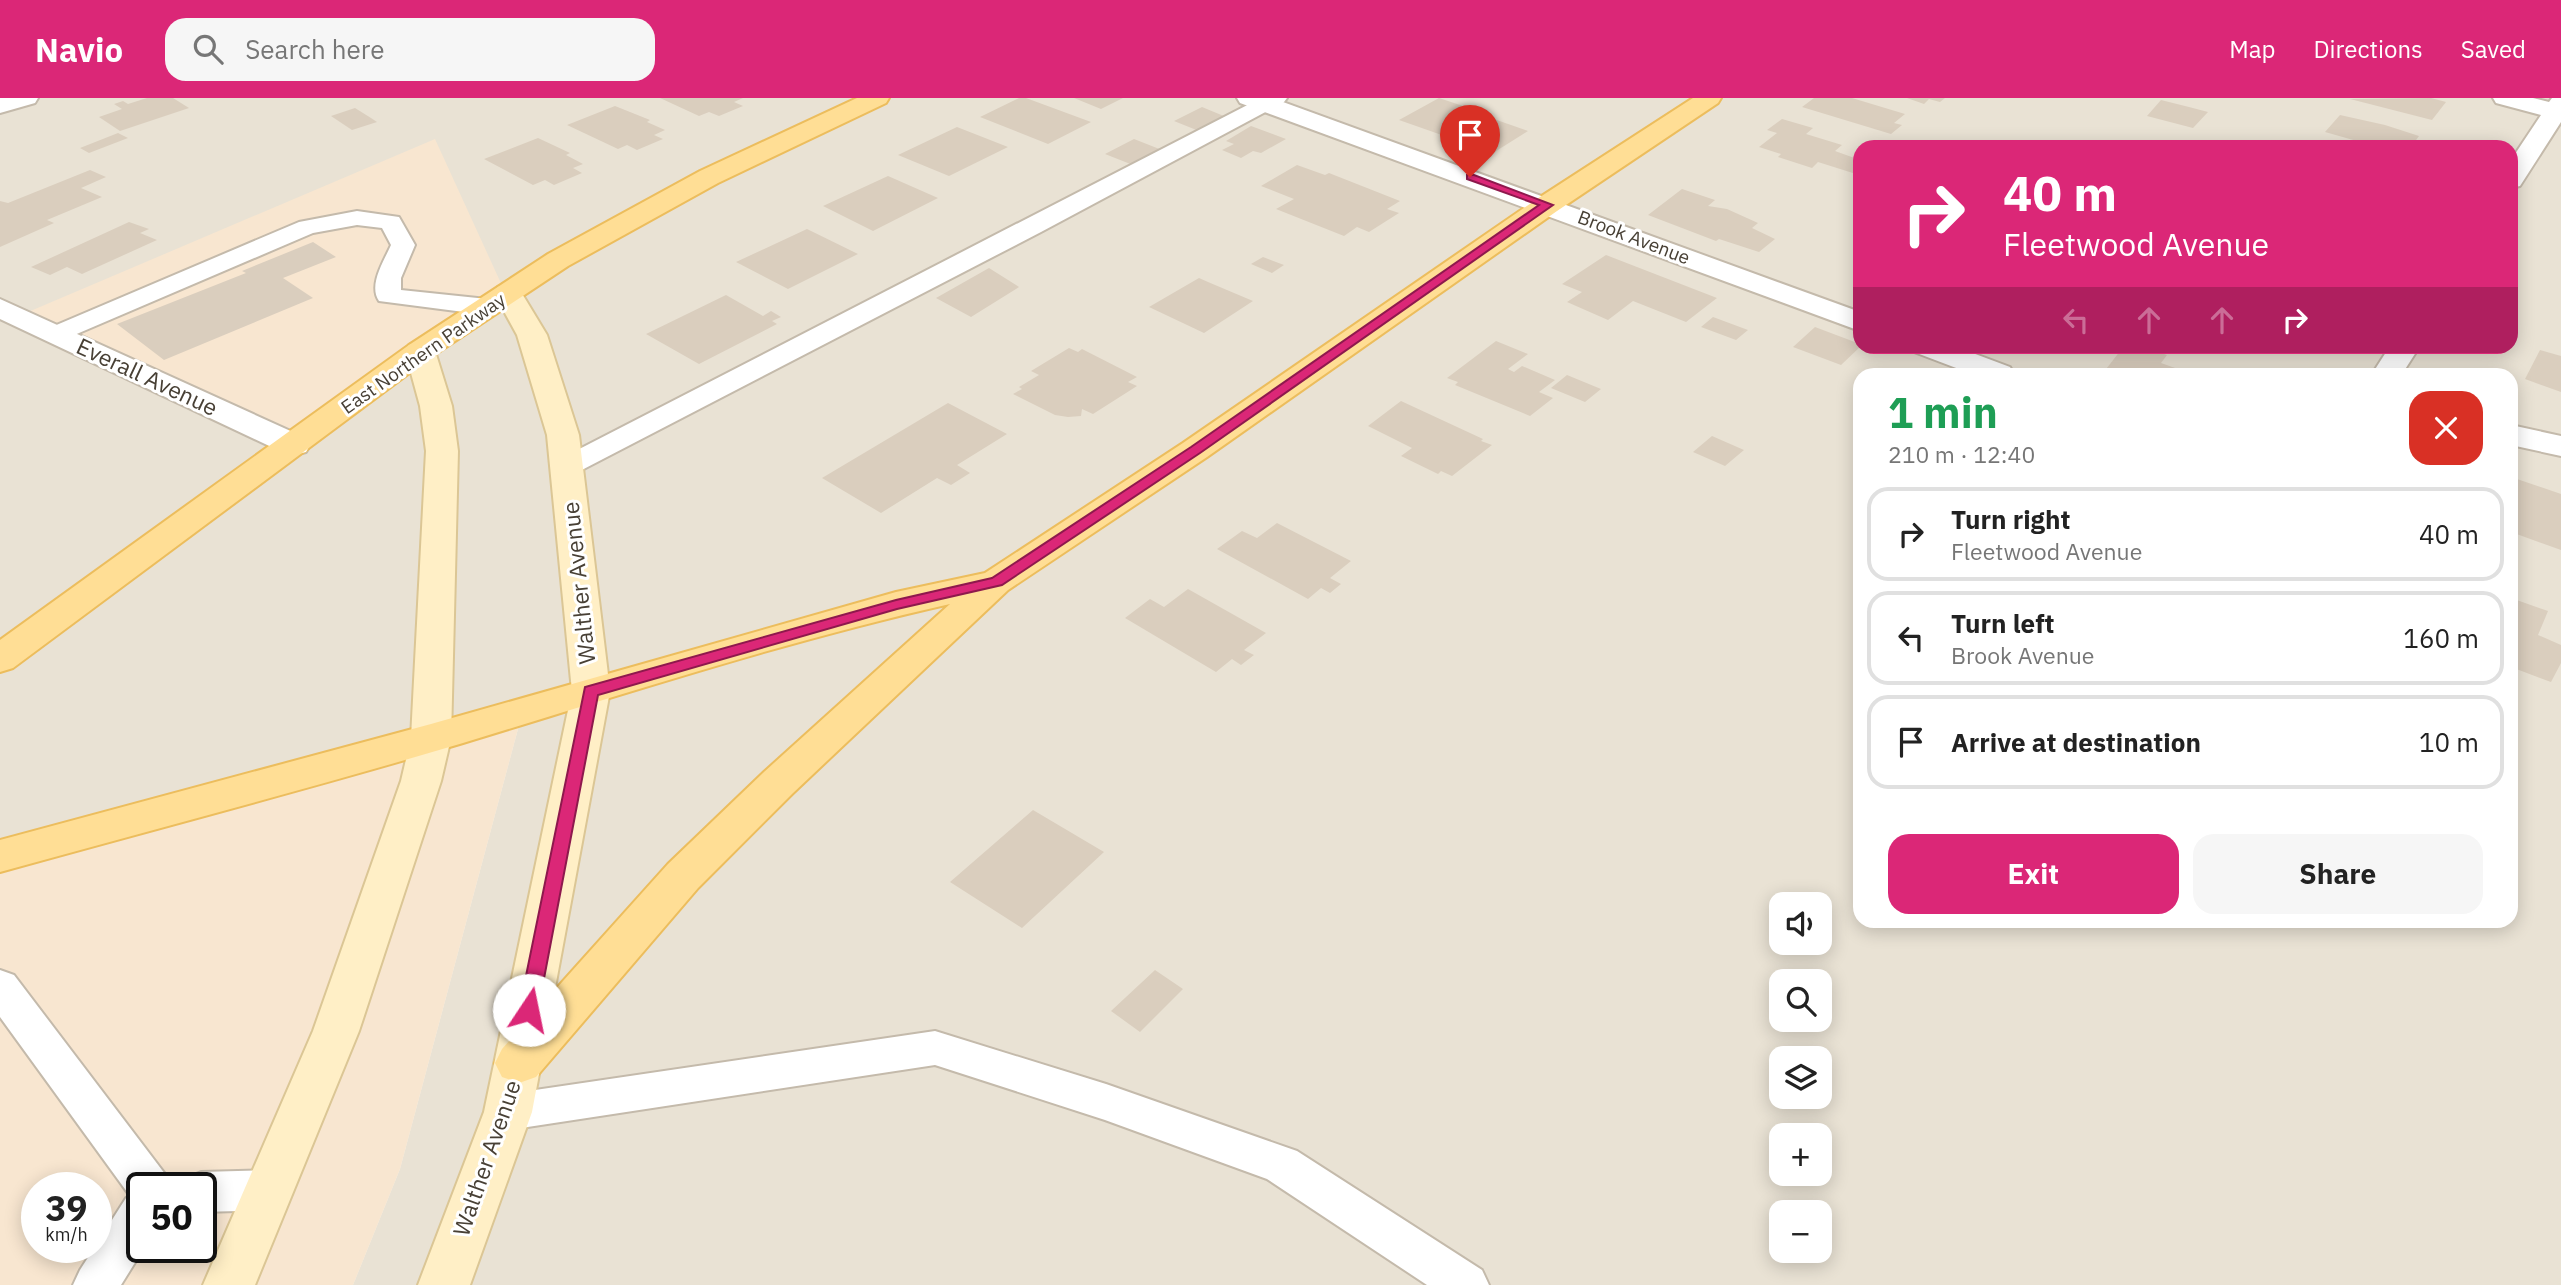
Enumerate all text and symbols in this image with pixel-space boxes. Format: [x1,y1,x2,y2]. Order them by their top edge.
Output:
search box [165,18,655,81]
text: Navio [35,28,123,71]
icon: search [189,30,227,68]
text: Search here [245,32,385,66]
text: Map [2229,33,2275,65]
text: Directions [2313,33,2423,65]
text: Saved [2461,33,2526,65]
pin [1440,105,1500,177]
icon: arrive [1451,116,1489,154]
text: 40 m [2003,161,2117,224]
icon: right [1888,168,1979,259]
street label: Brook Avenue [1574,205,1694,269]
text: Fleetwood Avenue [2003,223,2269,265]
street label: East Northern Parkway [336,287,510,419]
icon: left [2057,301,2095,339]
icon: ahead [2130,301,2168,339]
icon: ahead [2203,301,2241,339]
icon: right [2276,301,2314,339]
street label: Everall Avenue [72,330,223,422]
text: 1 min [1888,385,1998,440]
button: close [2409,391,2483,465]
text: 210 m · 12:40 [1888,439,2035,469]
street label: Walther Avenue [555,500,601,666]
text: Turn right [1951,502,2070,536]
icon: right [1892,515,1930,553]
text: 40 m [2419,517,2479,551]
text: Fleetwood Avenue [1951,536,2142,566]
text: Turn left [1951,606,2054,640]
icon: left [1892,619,1930,657]
text: 160 m [2403,621,2479,655]
text: Brook Avenue [1951,640,2094,670]
icon: arrive [1892,723,1930,761]
text: Arrive at destination [1951,725,2201,759]
text: 10 m [2419,725,2479,759]
button: Exit [1888,834,2179,914]
button: Share [2193,834,2483,914]
map controls [1769,892,1832,1263]
button: sound [1769,892,1832,955]
button: search [1769,969,1832,1032]
position arrow [492,973,566,1047]
button: layers [1769,1046,1832,1109]
street label: Walther Avenue [445,1076,527,1240]
button: + [1769,1123,1832,1186]
speed limit sign: 50 [126,1172,217,1263]
text: 39 [45,1185,88,1231]
button: − [1769,1200,1832,1263]
text: km/h [45,1223,88,1246]

